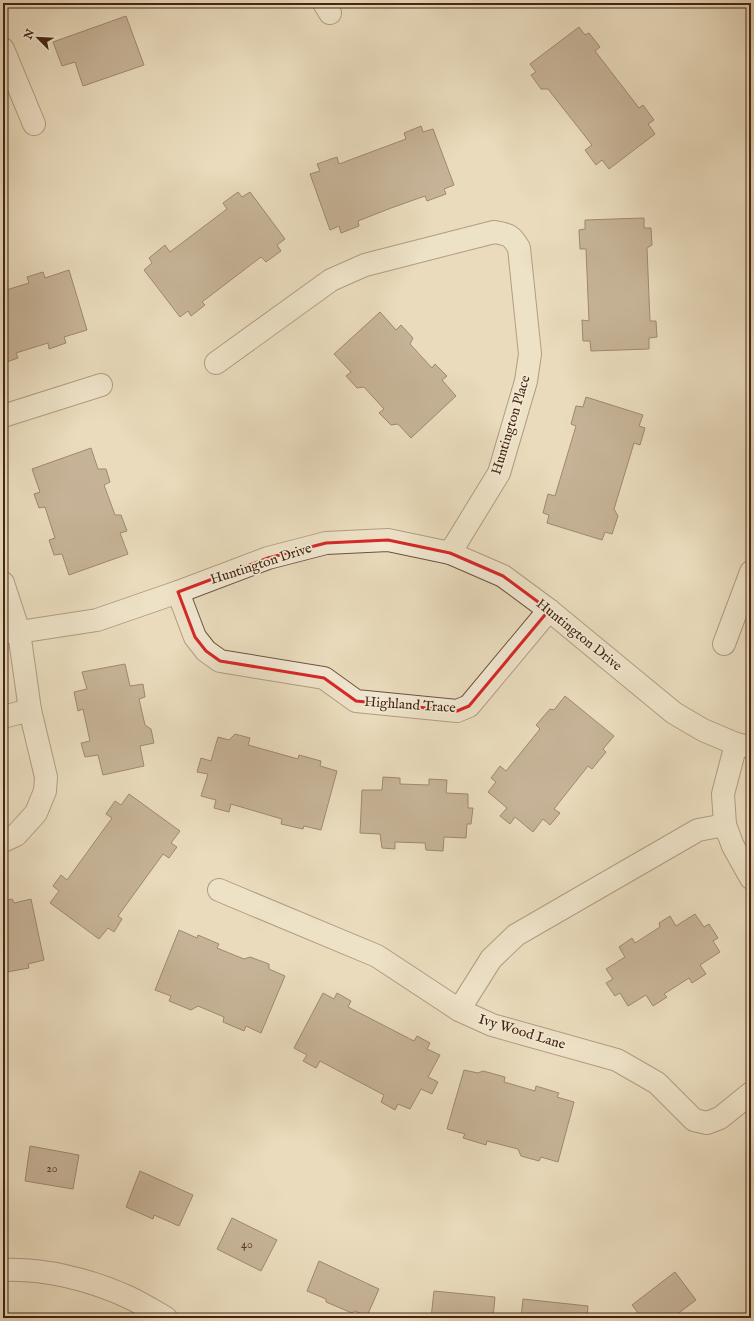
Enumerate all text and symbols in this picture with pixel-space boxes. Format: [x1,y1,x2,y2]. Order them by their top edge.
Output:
north arrow [18,18,58,58]
text: N [21,27,38,42]
street label: Huntington Place [487,372,535,477]
street label: Huntington Drive [208,539,315,589]
street label: Huntington Drive [532,595,626,676]
street label: Highland Trace [364,693,457,717]
street label: Ivy Wood Lane [476,1010,568,1054]
house number: 20 [46,1161,58,1176]
house number: 40 [241,1237,253,1252]

